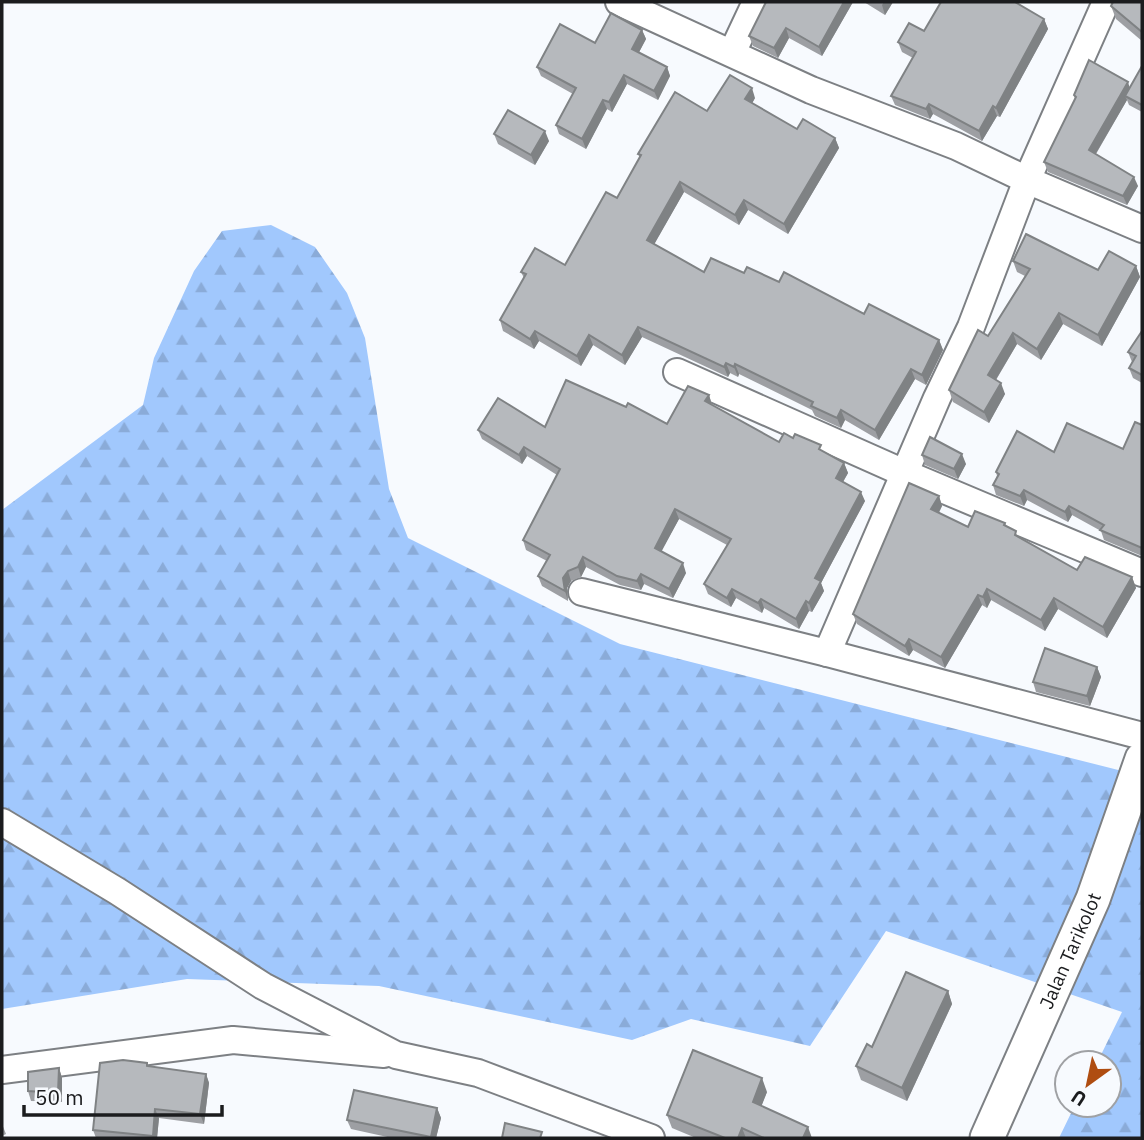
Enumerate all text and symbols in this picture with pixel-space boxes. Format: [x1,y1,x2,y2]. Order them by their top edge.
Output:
street label: Jalan Tarikolot [1034,889,1106,1012]
north arrow [1053,1049,1123,1119]
scale bar [24,1074,222,1118]
text: 50 m [35,1083,84,1111]
text: U [1067,1085,1091,1112]

